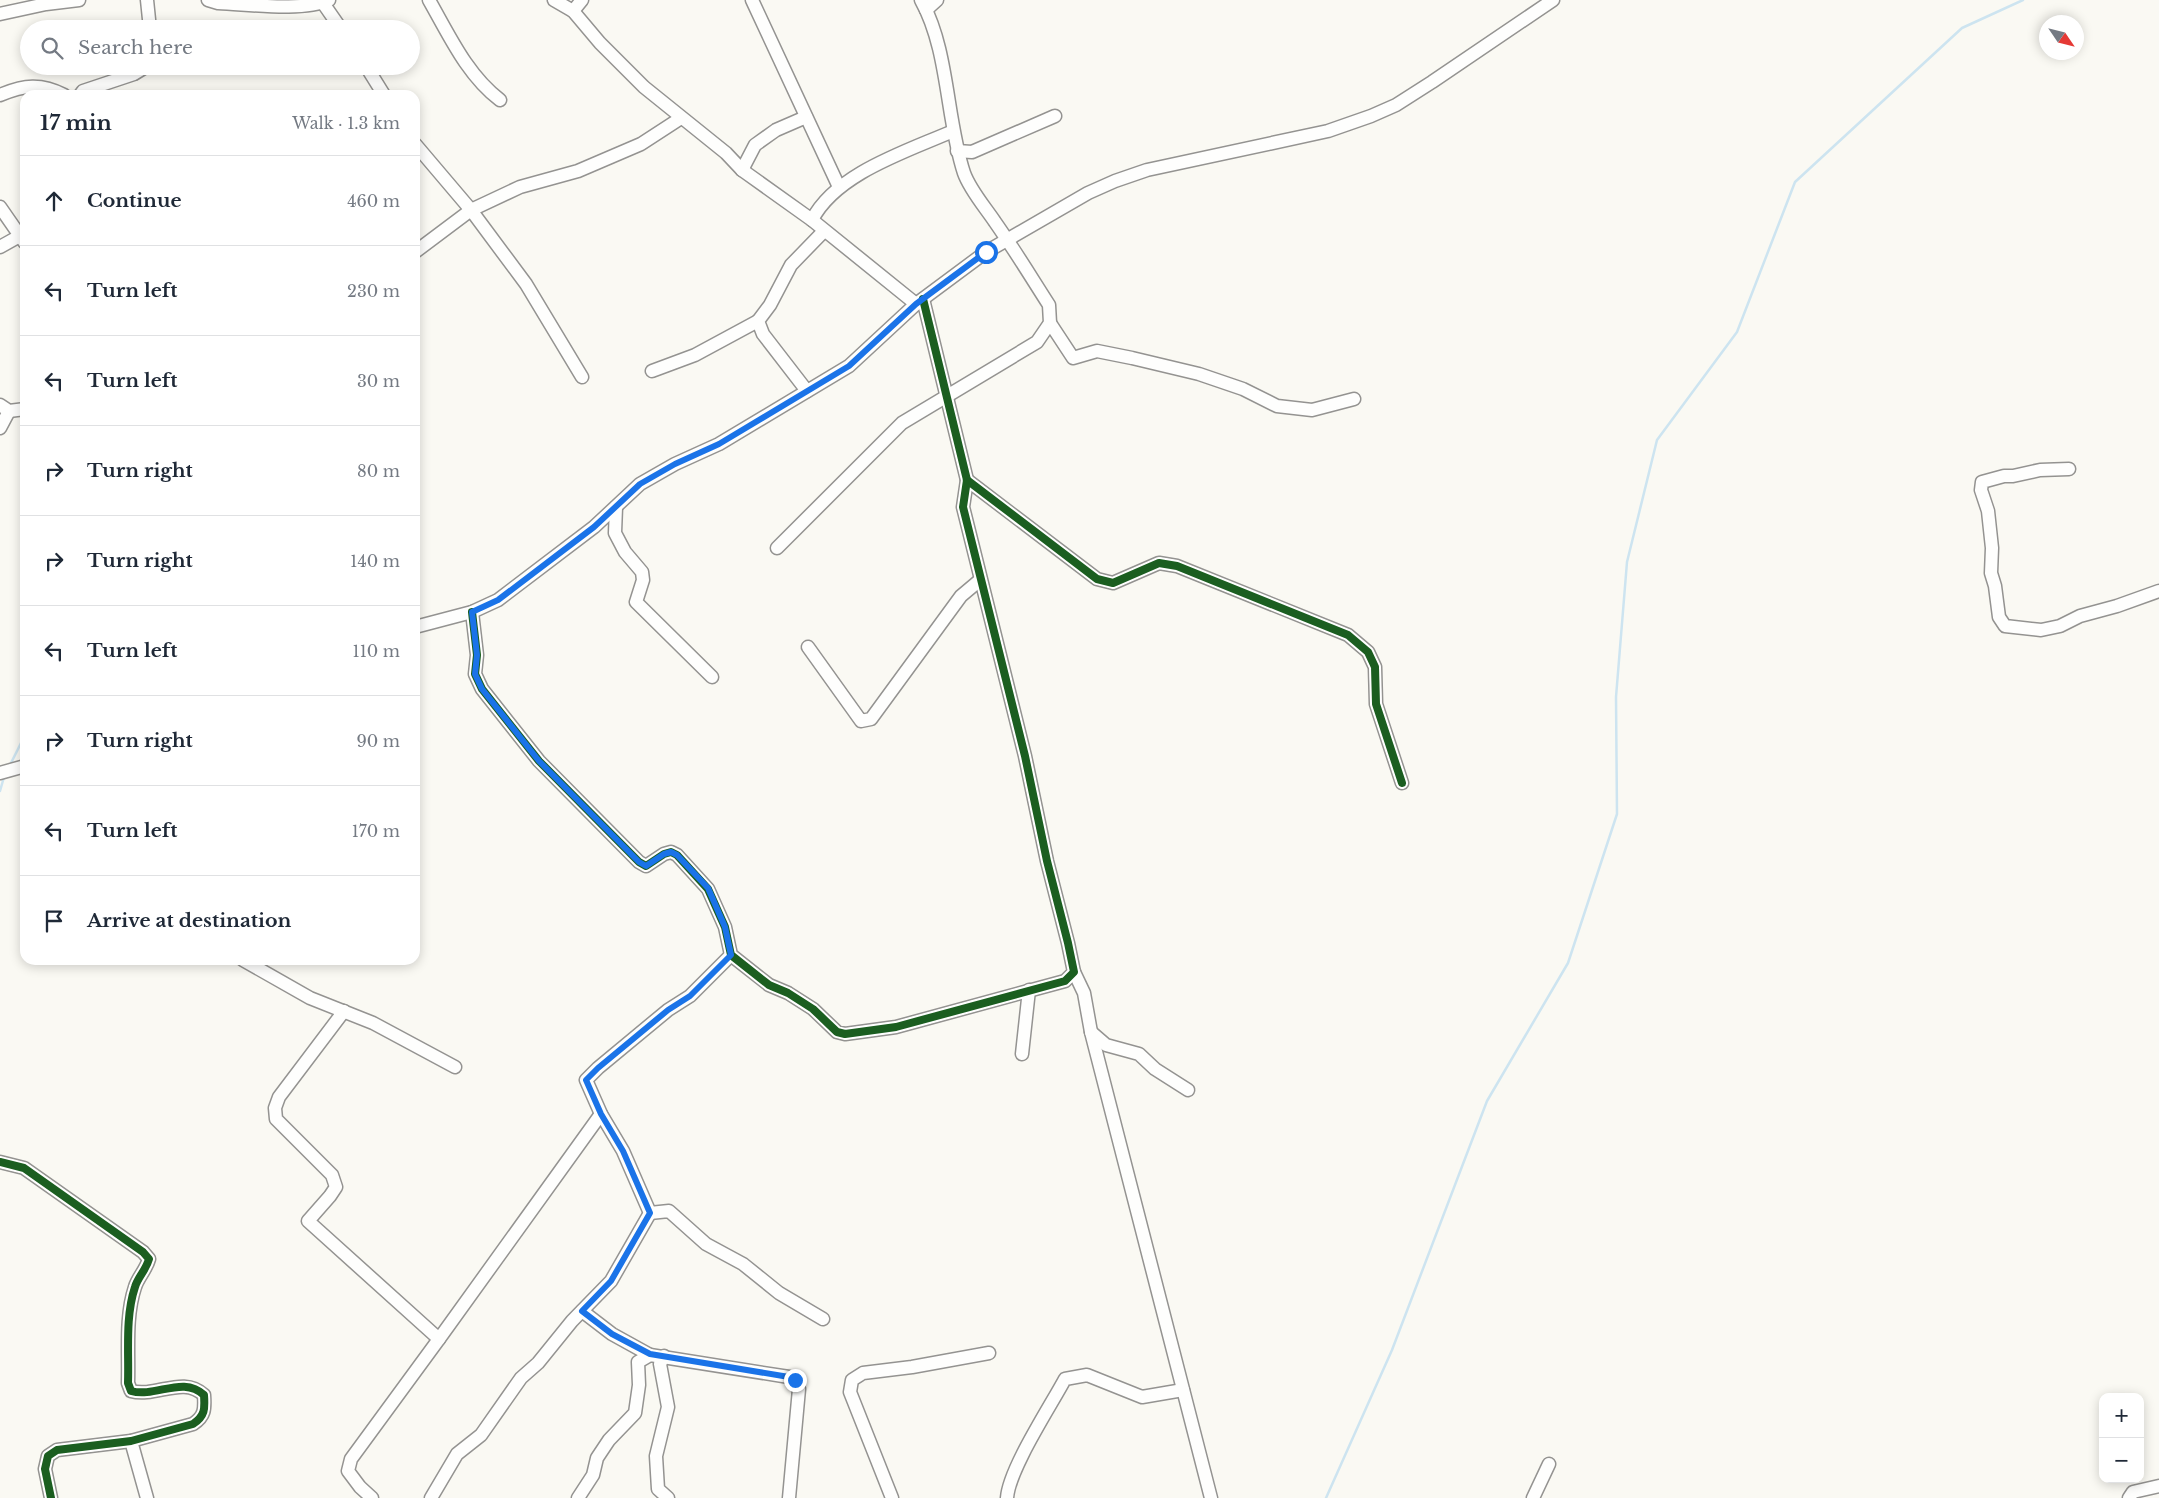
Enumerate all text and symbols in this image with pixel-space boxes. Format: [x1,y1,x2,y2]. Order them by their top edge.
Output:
north arrow [2039,15,2084,60]
search box [20,20,420,75]
icon: search [38,34,66,62]
text: Search here [78,36,193,59]
text: 17 min [40,110,112,136]
text: Walk · 1.3 km [292,113,400,133]
icon: ahead [40,187,68,215]
text: Continue [87,189,182,212]
text: 460 m [347,191,400,211]
route start [975,241,998,264]
icon: left [40,277,68,305]
text: Turn left [87,279,178,302]
text: 230 m [347,281,400,301]
icon: left [40,367,68,395]
text: Turn left [87,369,178,392]
text: 30 m [357,371,400,391]
icon: right [40,457,68,485]
text: Turn right [87,459,193,482]
text: 80 m [357,461,400,481]
icon: right [40,547,68,575]
text: Turn right [87,549,193,572]
text: 140 m [350,551,400,571]
icon: left [40,637,68,665]
text: Turn left [87,639,178,662]
text: 110 m [353,641,400,661]
icon: right [40,727,68,755]
text: Turn right [87,729,193,752]
text: 90 m [357,731,400,751]
icon: left [40,817,68,845]
text: Turn left [87,819,178,842]
text: 170 m [352,821,400,841]
icon: arrive [40,907,68,935]
text: Arrive at destination [87,909,291,932]
route end [784,1369,807,1392]
map controls [2099,1393,2144,1483]
button: + [2099,1393,2144,1438]
button: − [2099,1438,2144,1483]

